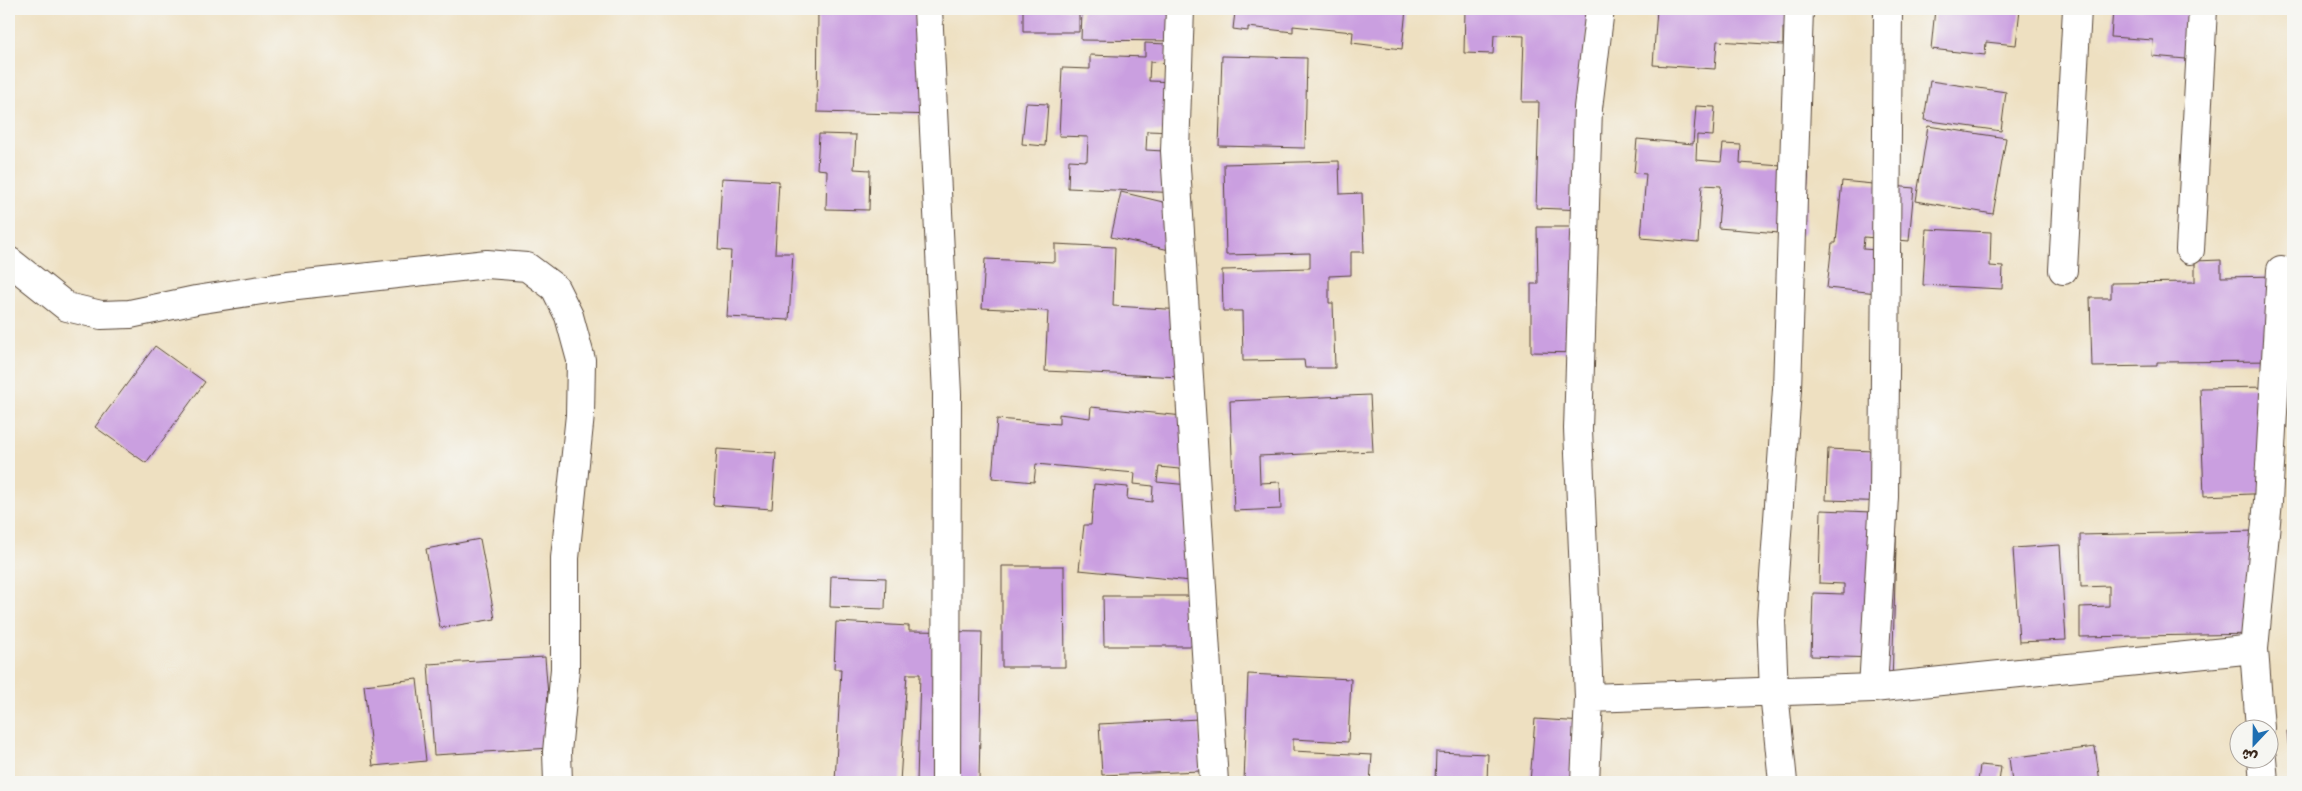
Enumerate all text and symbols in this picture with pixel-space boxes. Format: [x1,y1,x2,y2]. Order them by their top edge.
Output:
north arrow [2230,718,2280,768]
text: ش [2238,744,2260,769]

